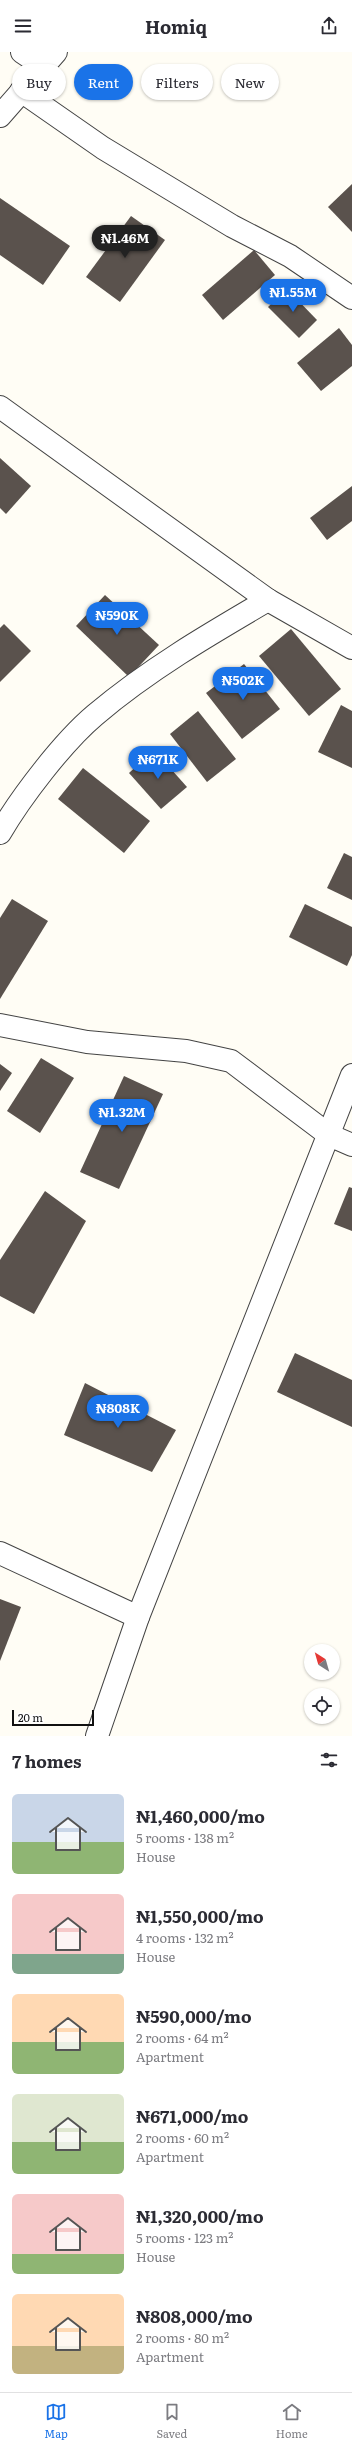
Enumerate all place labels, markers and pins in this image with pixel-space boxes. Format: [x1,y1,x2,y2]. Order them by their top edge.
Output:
pin: ₦1.46M [92,225,158,259]
pin: ₦1.55M [260,279,326,313]
pin: ₦590K [89,602,145,636]
pin: ₦502K [215,667,271,701]
pin: ₦671K [130,746,186,780]
pin: ₦1.32M [89,1099,155,1133]
pin: ₦808K [90,1395,146,1429]

